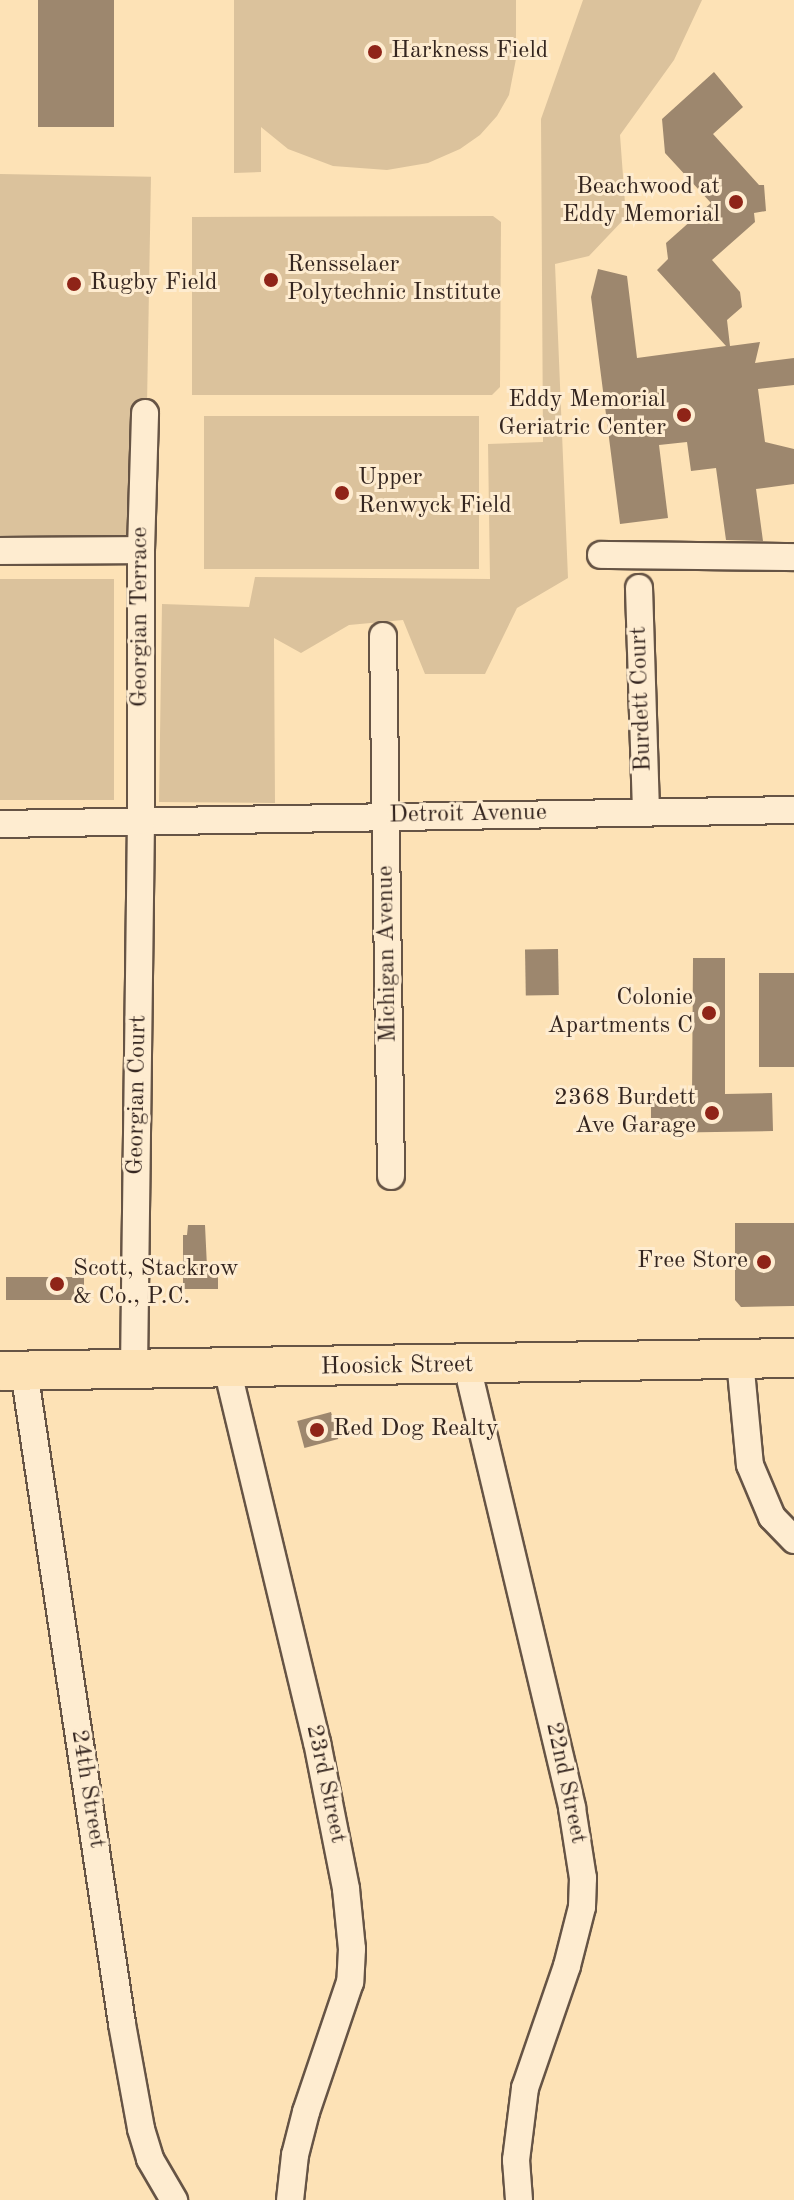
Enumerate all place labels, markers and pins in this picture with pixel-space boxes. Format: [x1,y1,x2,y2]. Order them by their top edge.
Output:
place label: Harkness Field [391,38,548,66]
marker: Harkness Field [366,43,384,61]
place label: Beachwood at Eddy Memorial [562,174,720,230]
marker: Beachwood at Eddy Memorial [727,193,745,211]
place label: Rensselaer Polytechnic Institute [287,252,501,308]
place label: Rugby Field [90,270,217,298]
marker: Rensselaer Polytechnic Institute [262,271,280,289]
marker: Rugby Field [65,275,83,293]
place label: Eddy Memorial Geriatric Center [498,387,666,443]
marker: Eddy Memorial Geriatric Center [673,404,695,426]
place label: Upper Renwyck Field [358,465,512,521]
marker: Upper Renwyck Field [333,484,351,502]
place label: Colonie Apartments C [547,985,693,1041]
marker: Colonie Apartments C [700,1004,718,1022]
place label: 2368 Burdett Ave Garage [554,1085,696,1141]
marker: 2368 Burdett Ave Garage [703,1104,721,1122]
place label: Free Store [637,1248,748,1276]
marker: Free Store [755,1253,773,1271]
place label: Scott, Stackrow & Co., P.C. [73,1256,239,1312]
marker: Scott, Stackrow & Co., P.C. [48,1275,66,1293]
place label: Red Dog Realty [333,1416,498,1444]
marker: Red Dog Realty [308,1421,326,1439]

